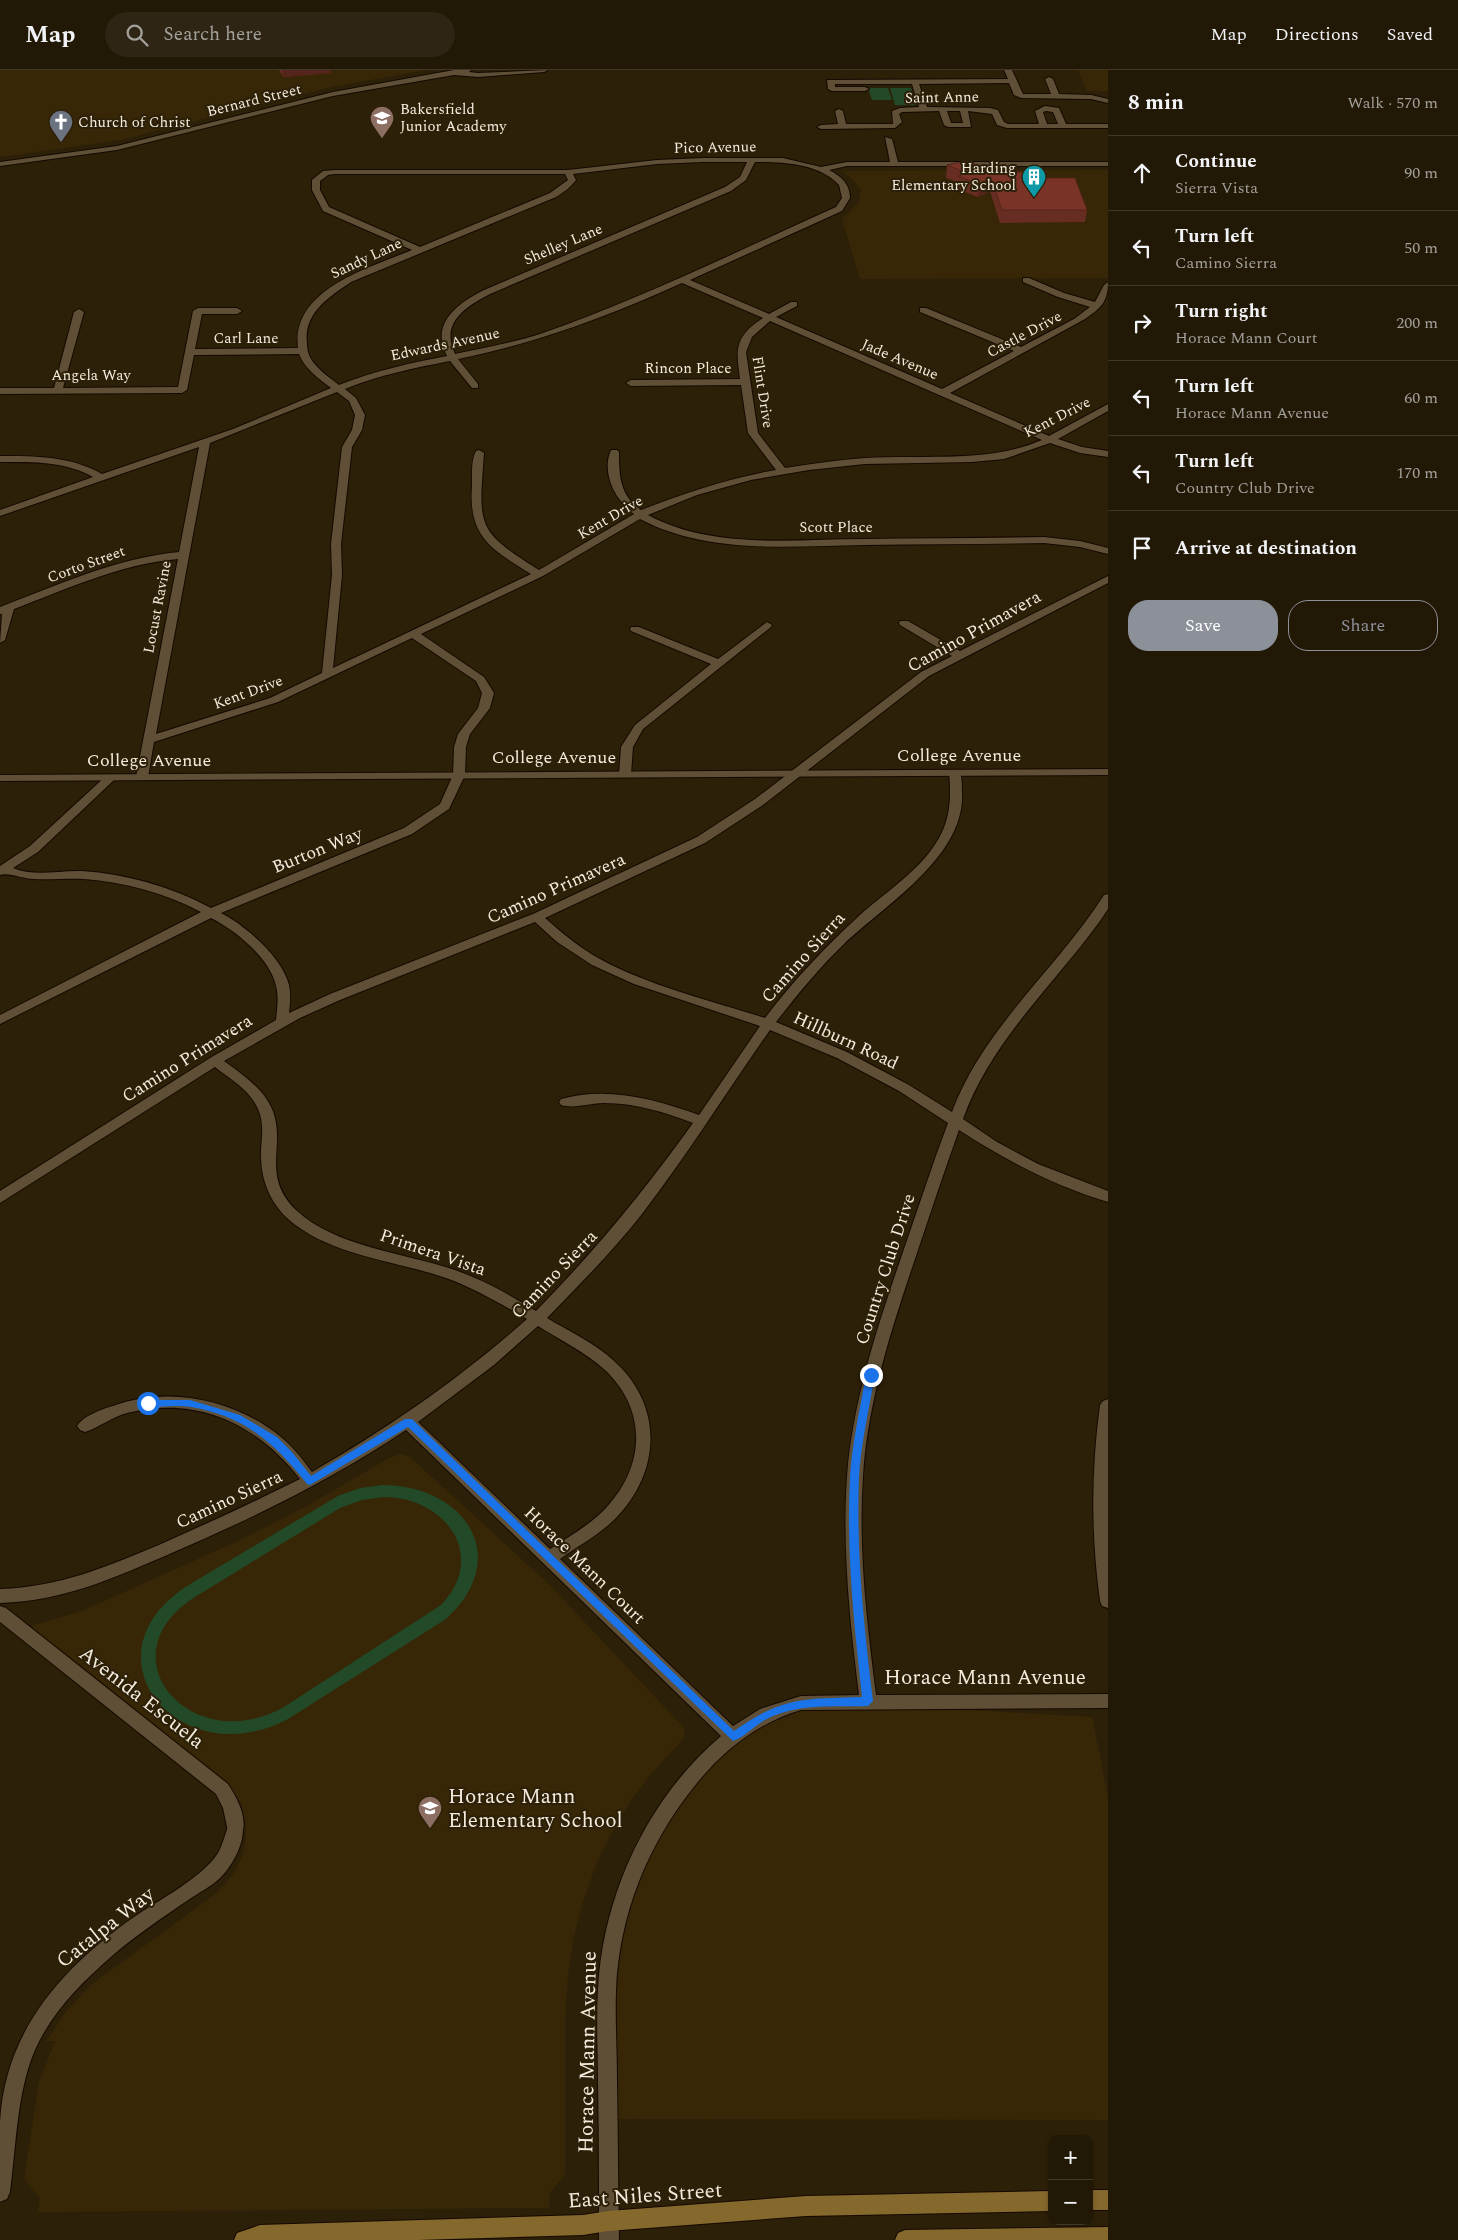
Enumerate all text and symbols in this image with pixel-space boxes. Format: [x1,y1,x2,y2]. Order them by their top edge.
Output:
search box [105,12,455,57]
text: Map [25,17,75,53]
text: Search here [163,20,262,49]
icon: search [123,21,151,49]
text: Map [1211,21,1247,48]
text: Directions [1275,21,1359,48]
text: Saved [1387,21,1433,48]
street label: Bernard Street [204,78,304,123]
street label: Saint Anne [905,85,979,110]
text: 8 min [1128,87,1184,119]
text: Walk · 570 m [1347,91,1438,115]
place label: Bakersfield Junior Academy [400,98,507,138]
school or university icon: Bakersfield Junior Academy [369,105,395,139]
church icon: Church of Christ [48,109,74,143]
place label: Church of Christ [78,111,191,134]
street label: Pico Avenue [673,135,757,160]
text: Continue [1175,147,1257,176]
place label: Harding Elementary School [891,157,1016,197]
icon: ahead [1128,159,1156,187]
text: 90 m [1404,161,1438,185]
building icon: Harding Elementary School [1021,164,1047,198]
text: Sierra Vista [1175,176,1258,200]
street label: Shelley Lane [520,218,606,271]
text: Turn left [1175,222,1254,251]
street label: Sandy Lane [327,232,406,285]
icon: left [1128,234,1156,262]
text: 50 m [1404,236,1438,260]
text: Camino Sierra [1175,251,1277,275]
text: Turn right [1175,297,1268,326]
street label: Castle Drive [983,305,1066,364]
icon: right [1128,309,1156,337]
text: 200 m [1396,311,1438,335]
street label: Edwards Avenue [388,322,502,367]
text: Horace Mann Court [1175,326,1317,350]
street label: Carl Lane [213,327,279,350]
street label: Jade Avenue [858,333,942,386]
street label: Flint Drive [745,354,780,430]
street label: Rincon Place [645,357,731,380]
street label: Angela Way [51,364,132,387]
text: Turn left [1175,372,1254,401]
icon: left [1128,384,1156,412]
text: 60 m [1404,386,1438,410]
street label: Kent Drive [1020,391,1095,444]
text: Horace Mann Avenue [1175,401,1329,425]
text: Turn left [1175,447,1254,476]
icon: left [1128,459,1156,487]
text: 170 m [1396,461,1438,485]
text: Country Club Drive [1175,476,1315,500]
street label: Kent Drive [573,489,647,545]
street label: Scott Place [799,516,873,539]
icon: arrive [1128,534,1156,562]
text: Arrive at destination [1175,534,1357,563]
street label: Corto Street [44,540,128,589]
street label: Locust Ravine [137,559,178,655]
street label: Camino Primavera [902,583,1046,679]
button: Save [1128,600,1278,651]
button: Share [1288,600,1438,651]
street label: Kent Drive [210,669,286,716]
street label: College Avenue [897,742,1021,769]
street label: College Avenue [492,744,616,771]
street label: College Avenue [87,747,211,774]
street label: Burton Way [268,820,367,881]
street label: Camino Primavera [482,846,630,931]
street label: Camino Sierra [755,906,852,1009]
street label: Hillburn Road [789,1004,903,1077]
street label: Camino Primavera [117,1007,258,1109]
street label: Country Club Drive [848,1190,923,1348]
street label: Primera Vista [376,1222,490,1283]
street label: Camino Sierra [505,1224,604,1325]
route end [860,1364,883,1387]
route start [137,1392,160,1415]
street label: Camino Sierra [171,1463,287,1536]
street label: Horace Mann Court [518,1500,652,1631]
street label: Avenida Escuela [72,1638,212,1758]
street label: Horace Mann Avenue [884,1662,1086,1694]
place label: Horace Mann Elementary School [448,1781,623,1837]
school or university icon: Horace Mann Elementary School [417,1795,443,1829]
street label: Catalpa Way [50,1879,162,1976]
street label: Horace Mann Avenue [570,1951,606,2153]
map controls [1048,2135,1093,2225]
button: + [1048,2135,1093,2180]
street label: East Niles Street [567,2175,723,2217]
button: − [1048,2180,1093,2225]

